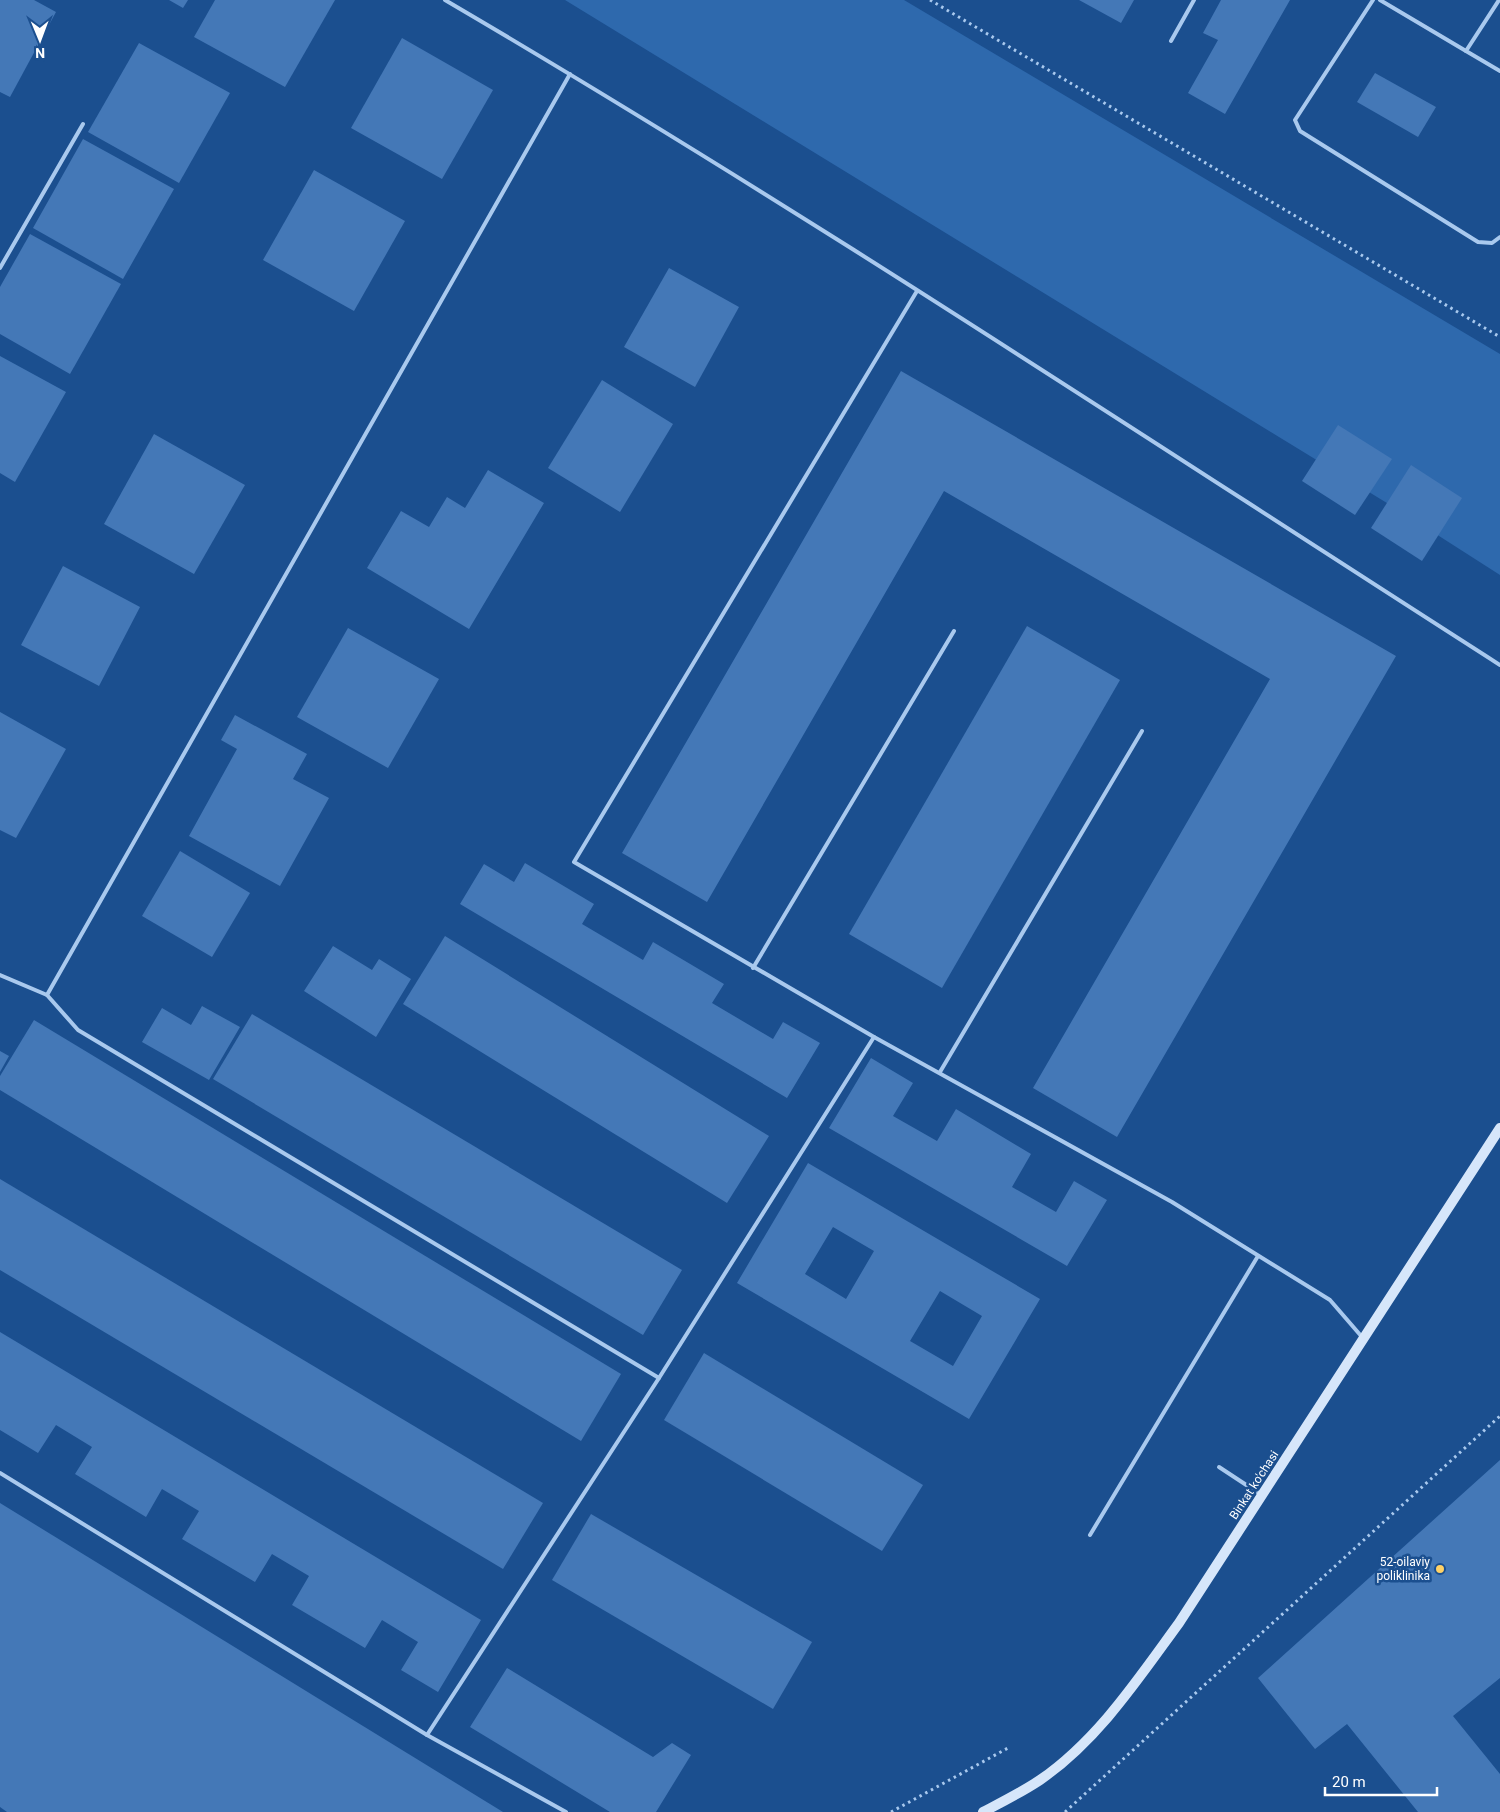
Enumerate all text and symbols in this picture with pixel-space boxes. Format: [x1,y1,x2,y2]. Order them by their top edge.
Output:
north arrow [15,15,65,65]
text: N [35,45,45,61]
street label: Binkat ko'chasi [1227,1448,1281,1522]
place label: 52-oilaviy poliklinika [1377,1555,1430,1583]
marker: 52-oilaviy poliklinika [1434,1563,1446,1575]
scale bar [1325,1764,1438,1796]
text: 20 m [1332,1773,1366,1791]

